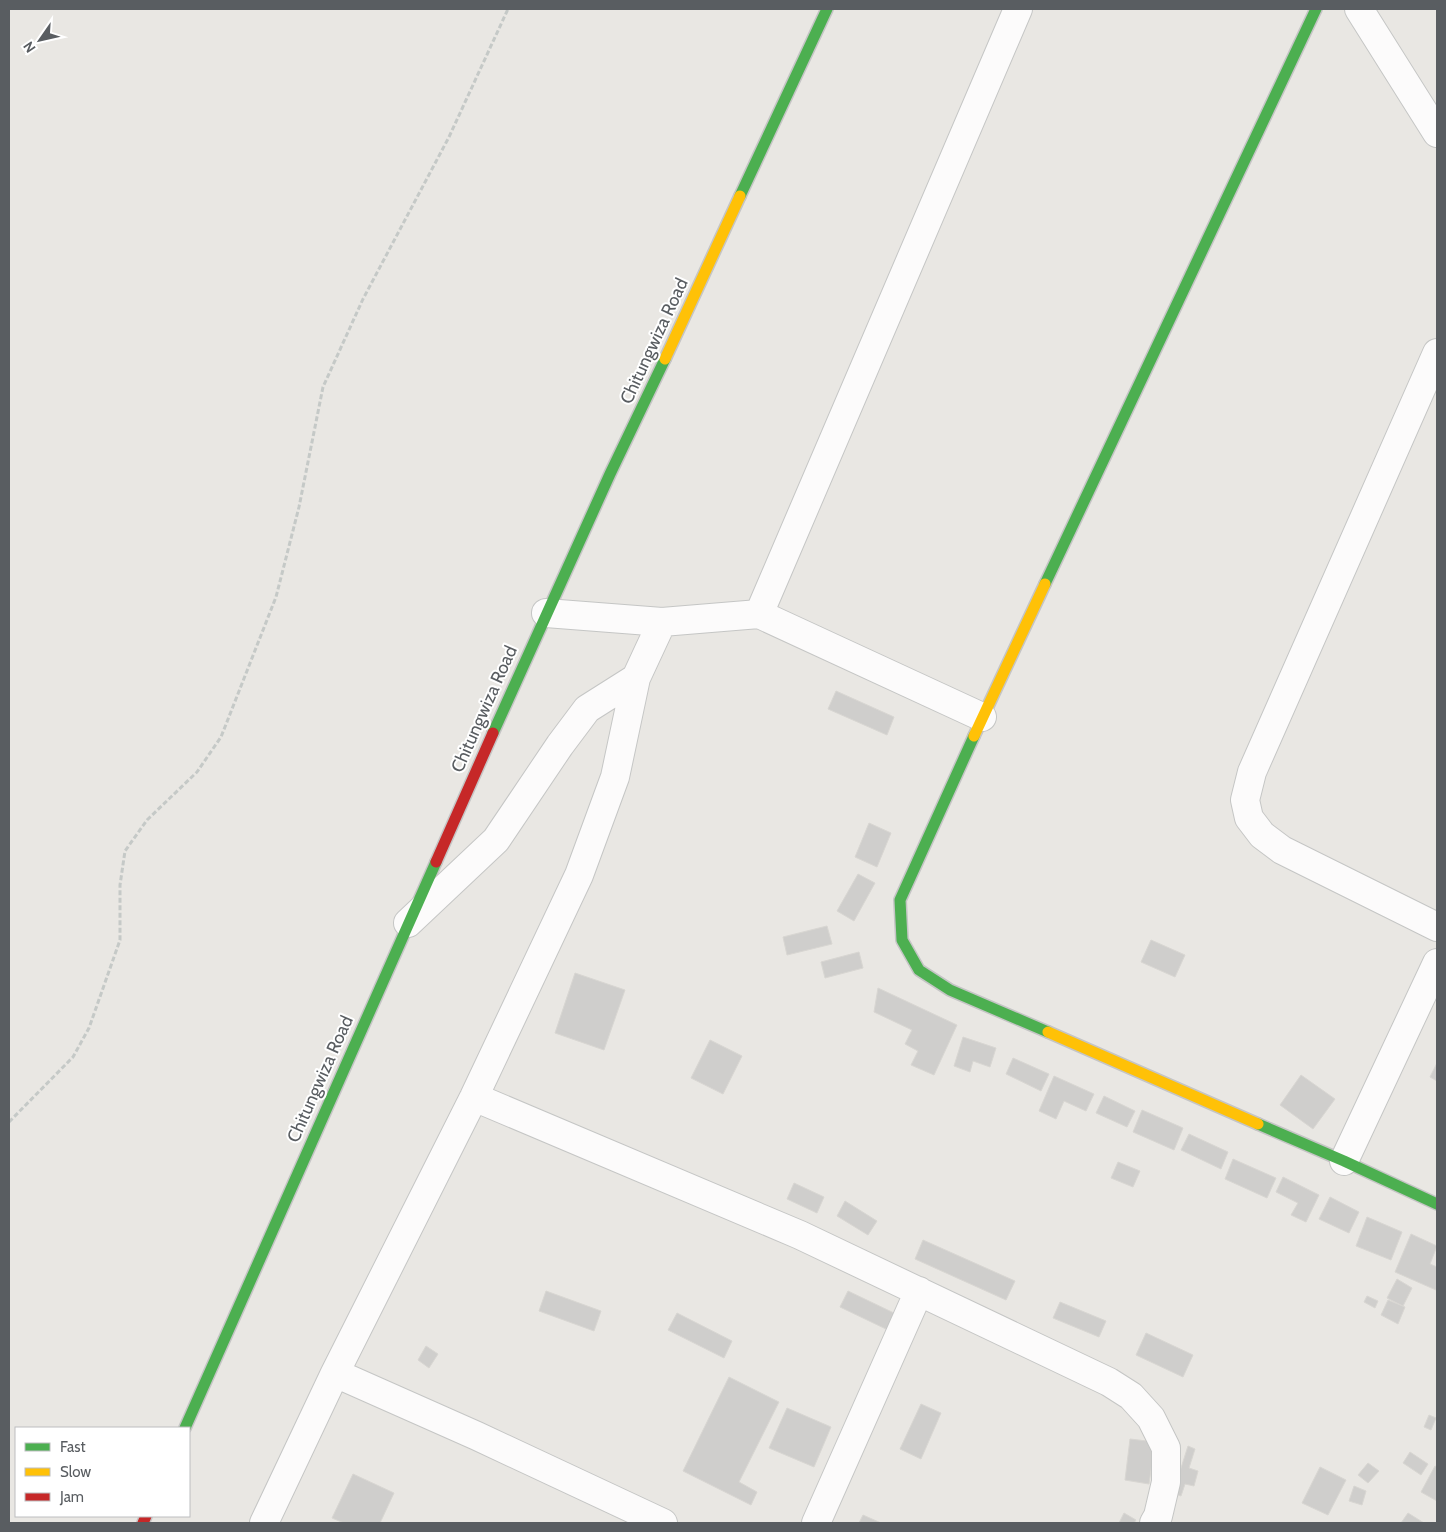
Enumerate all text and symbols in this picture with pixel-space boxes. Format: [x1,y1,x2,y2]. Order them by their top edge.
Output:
north arrow [15,15,65,65]
text: N [19,38,39,56]
street label: Chitungwiza Road [615,275,693,407]
street label: Chitungwiza Road [446,642,522,776]
street label: Chitungwiza Road [282,1012,358,1146]
legend [15,1427,190,1517]
text: Fast [60,1438,85,1456]
text: Slow [60,1463,91,1481]
text: Jam [59,1488,84,1506]

